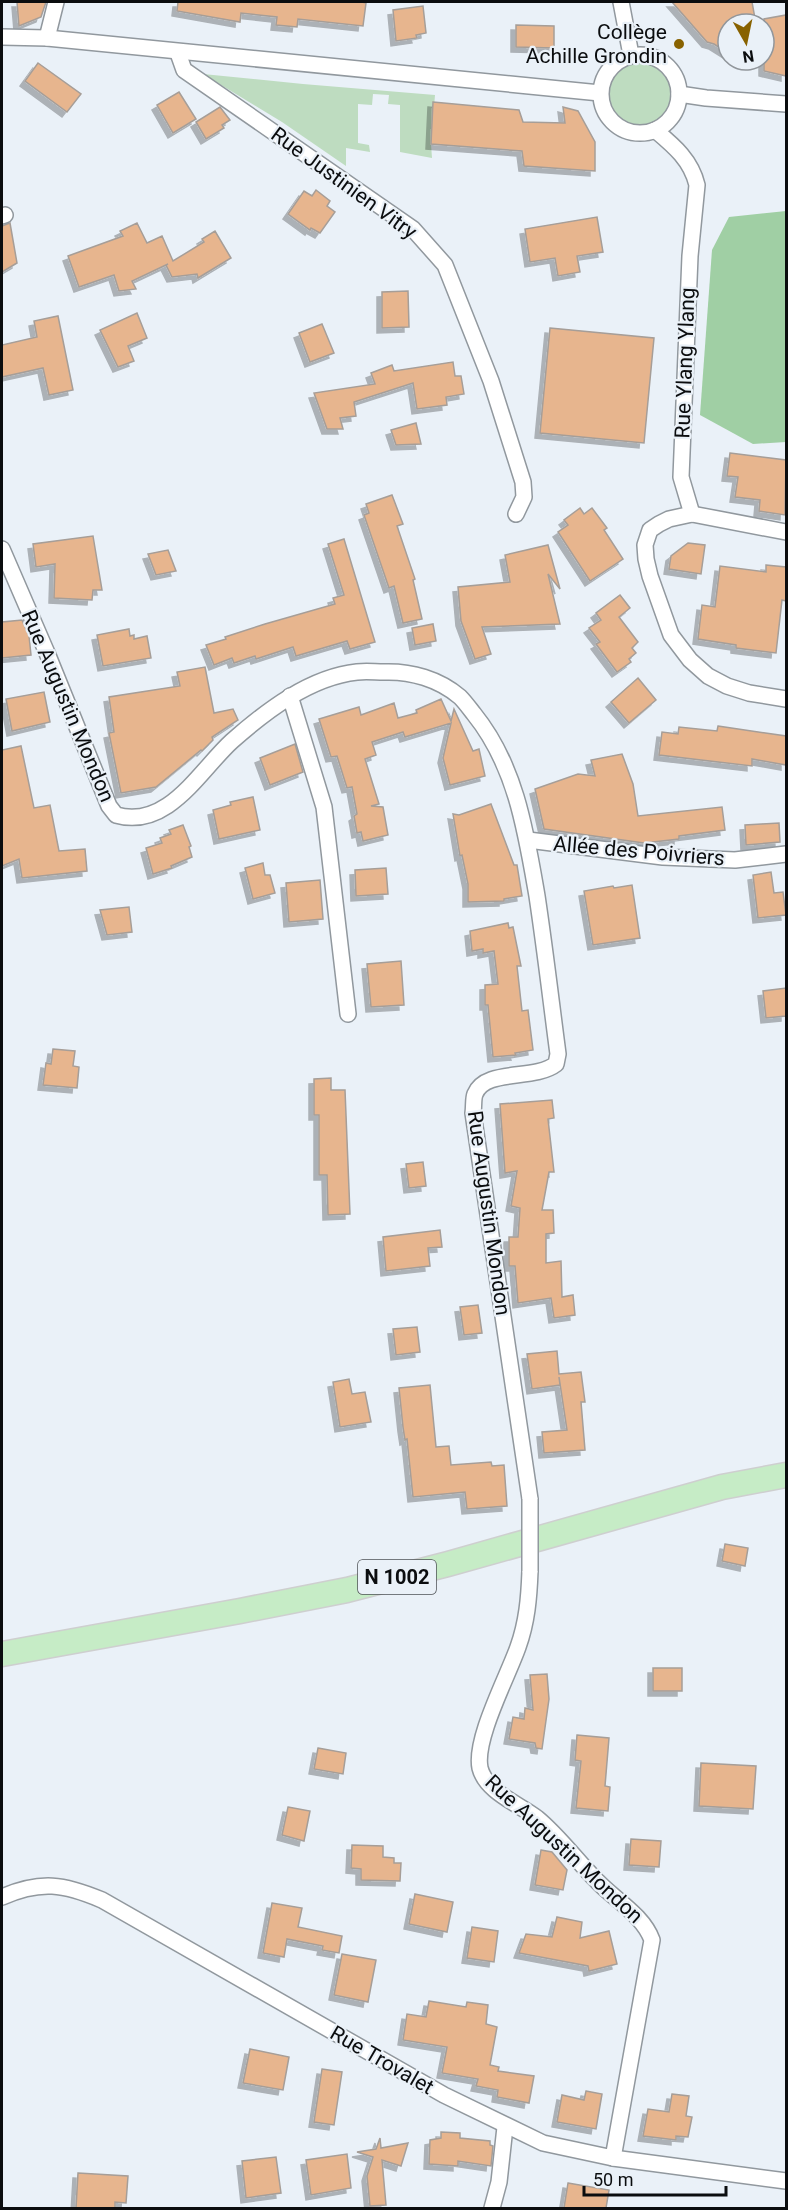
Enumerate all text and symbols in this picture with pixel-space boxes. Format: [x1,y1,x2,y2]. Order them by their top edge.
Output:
north arrow [716,12,776,72]
place label: Collège Achille Grondin [526,20,667,68]
marker: Collège Achille Grondin [672,37,686,51]
text: N [741,46,755,67]
street label: Rue Justinien Vitry [267,122,422,244]
street label: Rue Ylang Ylang [670,287,700,439]
street label: Rue Augustin Mondon [17,606,119,806]
street label: Allée des Poivriers [552,832,726,870]
street label: Rue Augustin Mondon [463,1109,515,1317]
road number: N 1002 [358,1560,436,1594]
street label: Rue Augustin Mondon [480,1770,648,1928]
street label: Rue Trovalet [326,2021,438,2099]
scale bar [584,2159,726,2197]
text: 50 m [593,2169,633,2190]

